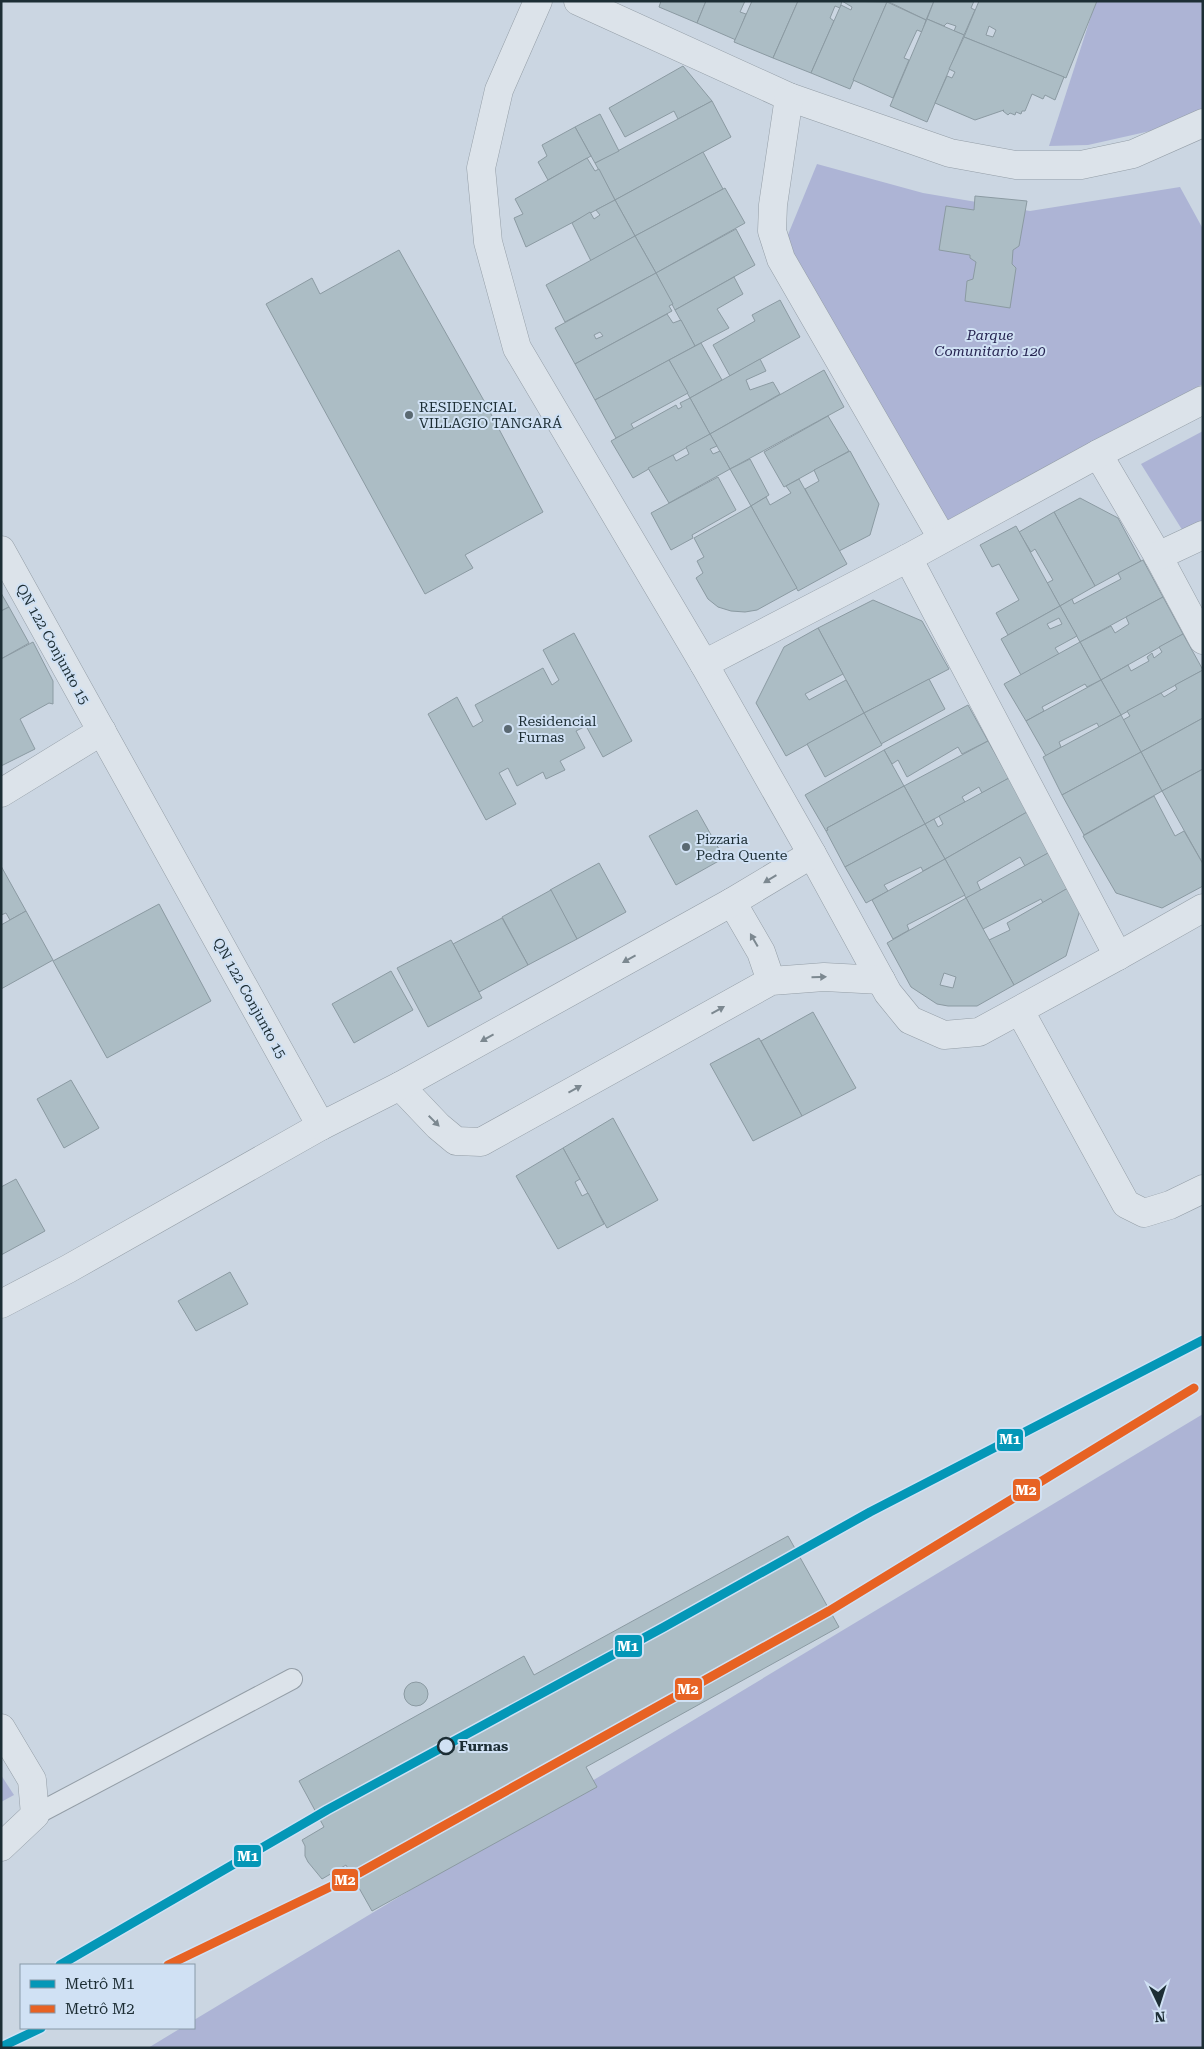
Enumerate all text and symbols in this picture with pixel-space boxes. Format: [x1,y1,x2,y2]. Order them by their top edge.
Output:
park label: Parque Comunitario 120 [934,327,1046,359]
place label: RESIDENCIAL VILLAGIO TANGARÁ [419,399,562,431]
marker: RESIDENCIAL VILLAGIO TANGARÁ [403,409,415,421]
street label: QN 122 Conjunto 15 [13,581,93,707]
place label: Residencial Furnas [518,713,597,745]
marker: Residencial Furnas [502,723,514,735]
place label: Pizzaria Pedra Quente [696,831,788,863]
marker: Pizzaria Pedra Quente [680,841,692,853]
one-way arrow [764,874,777,883]
one-way arrow [750,933,759,947]
street label: QN 122 Conjunto 15 [210,935,290,1061]
one-way arrow [622,955,637,963]
one-way arrow [812,973,828,981]
one-way arrow [710,1006,725,1014]
one-way arrow [480,1034,494,1042]
one-way arrow [568,1085,583,1093]
one-way arrow [428,1115,440,1127]
line badge: M1 [996,1428,1024,1452]
text: M1 [999,1431,1021,1447]
line badge: M2 [1012,1478,1041,1502]
text: M2 [1015,1482,1037,1498]
line badge: M1 [614,1634,643,1658]
text: M1 [617,1638,639,1654]
line badge: M2 [674,1677,703,1701]
text: M2 [677,1681,699,1697]
marker: Furnas [437,1737,455,1755]
place label: Furnas [459,1738,508,1754]
line badge: M1 [233,1844,262,1868]
text: M1 [237,1848,259,1864]
line badge: M2 [331,1868,359,1892]
text: M2 [334,1872,356,1888]
legend [20,1964,195,2029]
text: Metrô M1 [65,1975,135,1993]
north arrow [1134,1979,1184,2029]
text: Metrô M2 [65,2000,135,2018]
text: N [1154,2009,1166,2025]

